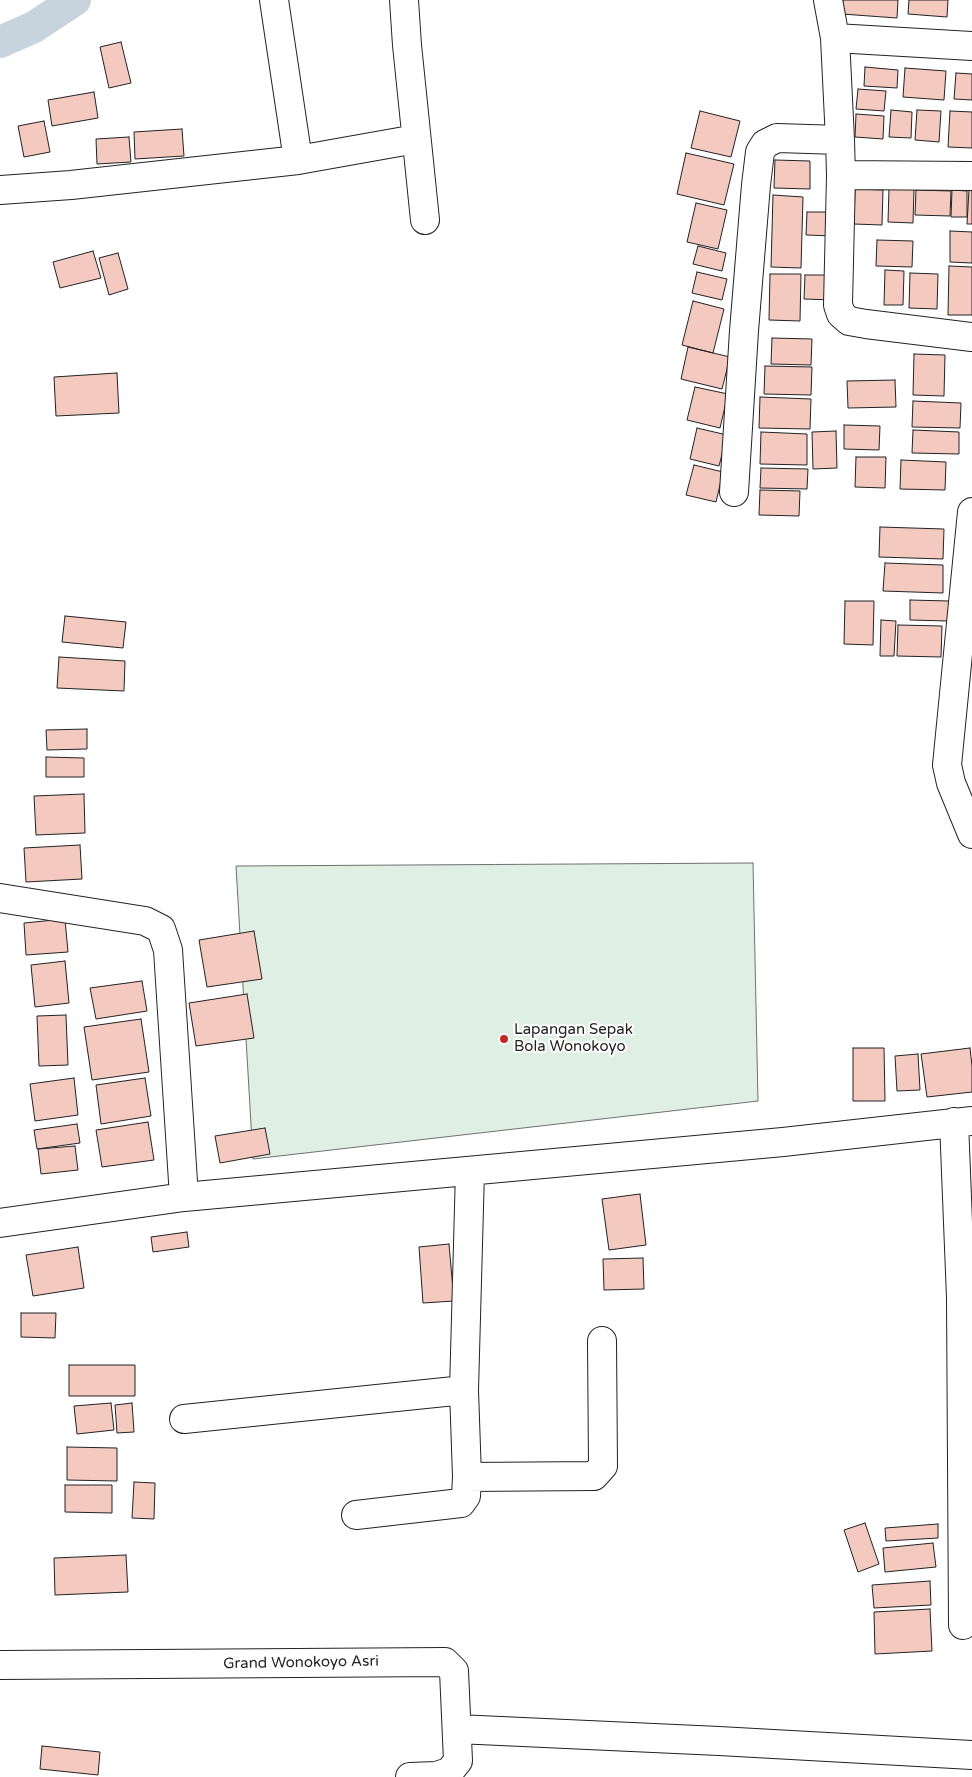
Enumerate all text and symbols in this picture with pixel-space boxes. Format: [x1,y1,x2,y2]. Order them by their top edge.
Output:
place label: Lapangan Sepak Bola Wonokoyo [514,1021,633,1056]
marker: Lapangan Sepak Bola Wonokoyo [498,1033,510,1045]
street label: Grand Wonokoyo Asri [223,1653,379,1673]

